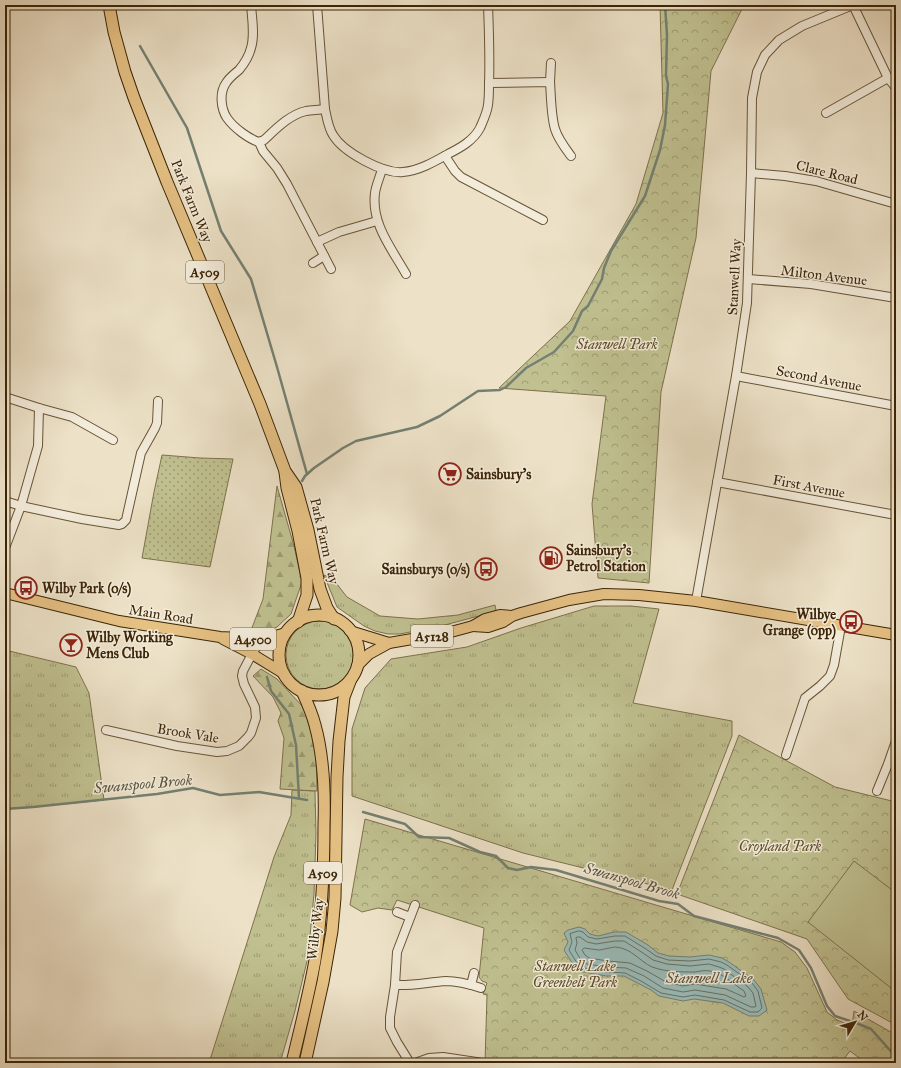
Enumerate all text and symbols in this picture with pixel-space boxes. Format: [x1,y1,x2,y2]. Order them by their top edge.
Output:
street label: Park Farm Way [167,157,216,246]
street label: Clare Road [794,157,860,188]
street label: Stanwell Way [724,238,745,316]
road number: A509 [186,261,224,283]
street label: Milton Avenue [780,262,868,289]
park label: Stanwell Park [575,336,659,353]
street label: Second Avenue [775,362,863,395]
supermarket icon: Sainsbury's [437,461,463,487]
place label: Sainsbury's [466,466,531,484]
street label: First Avenue [771,471,847,502]
street label: Park Farm Way [306,496,343,586]
place label: Sainsbury's Petrol Station [566,542,646,575]
fuel station icon: Sainsbury's Petrol Station [538,545,564,571]
bus stop icon: Sainsburys (o/s) [473,556,499,582]
place label: Sainsburys (o/s) [382,561,470,579]
bus stop icon: Wilby Park (o/s) [13,575,39,601]
place label: Wilby Park (o/s) [42,580,131,598]
street label: Main Road [128,601,194,628]
place label: Wilbye Grange (opp) [763,606,836,640]
bus stop icon: Wilbye Grange (opp) [838,609,864,635]
road number: A5128 [411,625,453,647]
road number: A4500 [230,628,276,650]
place label: Wilby Working Mens Club [86,629,173,662]
bar icon: Wilby Working Mens Club [58,632,84,658]
street label: Brook Vale [156,720,220,747]
water label: Swanspool Brook [92,771,193,798]
park label: Croyland Park [739,838,822,855]
water label: Swanspool Brook [581,858,682,904]
road number: A509 [304,862,342,884]
street label: Wilby Way [303,897,328,961]
park label: Stanwell Lake Greenbelt Park [533,958,618,991]
water label: Stanwell Lake [665,969,753,987]
north arrow [835,1002,875,1042]
text: N [854,1008,871,1024]

